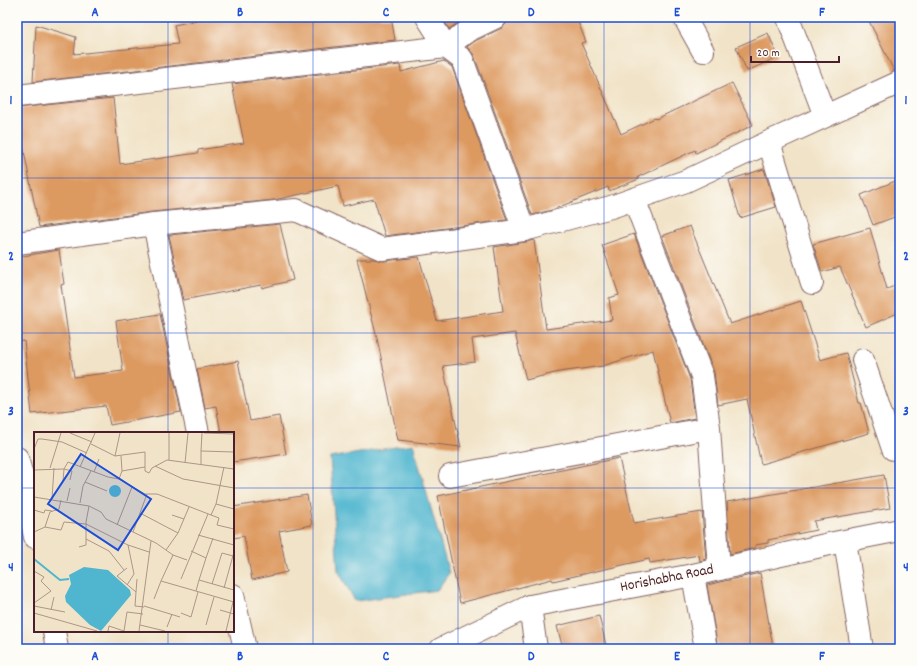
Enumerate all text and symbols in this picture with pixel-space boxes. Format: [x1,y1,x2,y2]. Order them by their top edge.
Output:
text: A [91,4,99,23]
text: B [237,4,243,23]
text: C [383,4,390,23]
text: D [528,4,535,23]
text: E [674,4,681,23]
text: F [819,4,825,23]
scale bar [751,38,839,64]
text: 20 m [757,45,780,62]
text: 1 [10,92,13,111]
text: 1 [905,92,908,111]
text: 2 [8,248,14,267]
text: 2 [903,248,909,267]
text: 3 [8,403,14,422]
text: 3 [903,403,909,422]
inset map [34,432,234,632]
text: 4 [8,559,14,578]
street label: Horishabha Road [618,559,716,599]
text: 4 [903,559,909,578]
text: A [91,648,99,666]
text: B [237,648,243,666]
text: C [383,648,390,666]
text: D [528,648,535,666]
text: E [674,648,681,666]
text: F [819,648,825,666]

